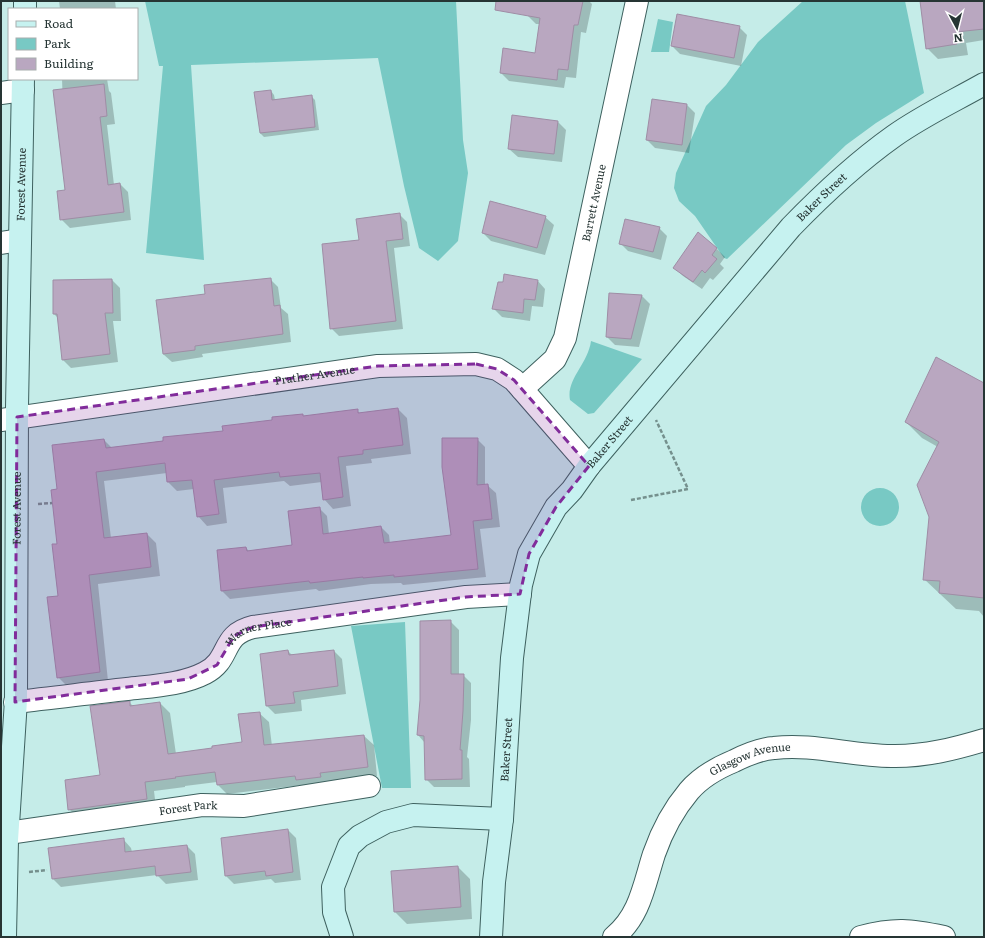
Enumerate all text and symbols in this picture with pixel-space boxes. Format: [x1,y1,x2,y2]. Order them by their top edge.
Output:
legend [8,8,138,80]
north arrow [937,8,977,48]
text: Road [44,14,74,32]
text: N [953,30,964,47]
text: Park [44,34,71,52]
text: Building [44,54,94,72]
street label: Forest Avenue [11,147,29,221]
street label: Barrett Avenue [577,162,609,243]
street label: Baker Street [792,168,850,224]
street label: Prather Avenue [274,360,356,388]
street label: Baker Street [582,411,636,471]
street label: Forest Avenue [8,471,24,545]
street label: Warner Place [220,613,293,649]
street label: Baker Street [495,717,515,782]
street label: Glasgow Avenue [706,738,791,779]
street label: Forest Park [158,796,218,818]

